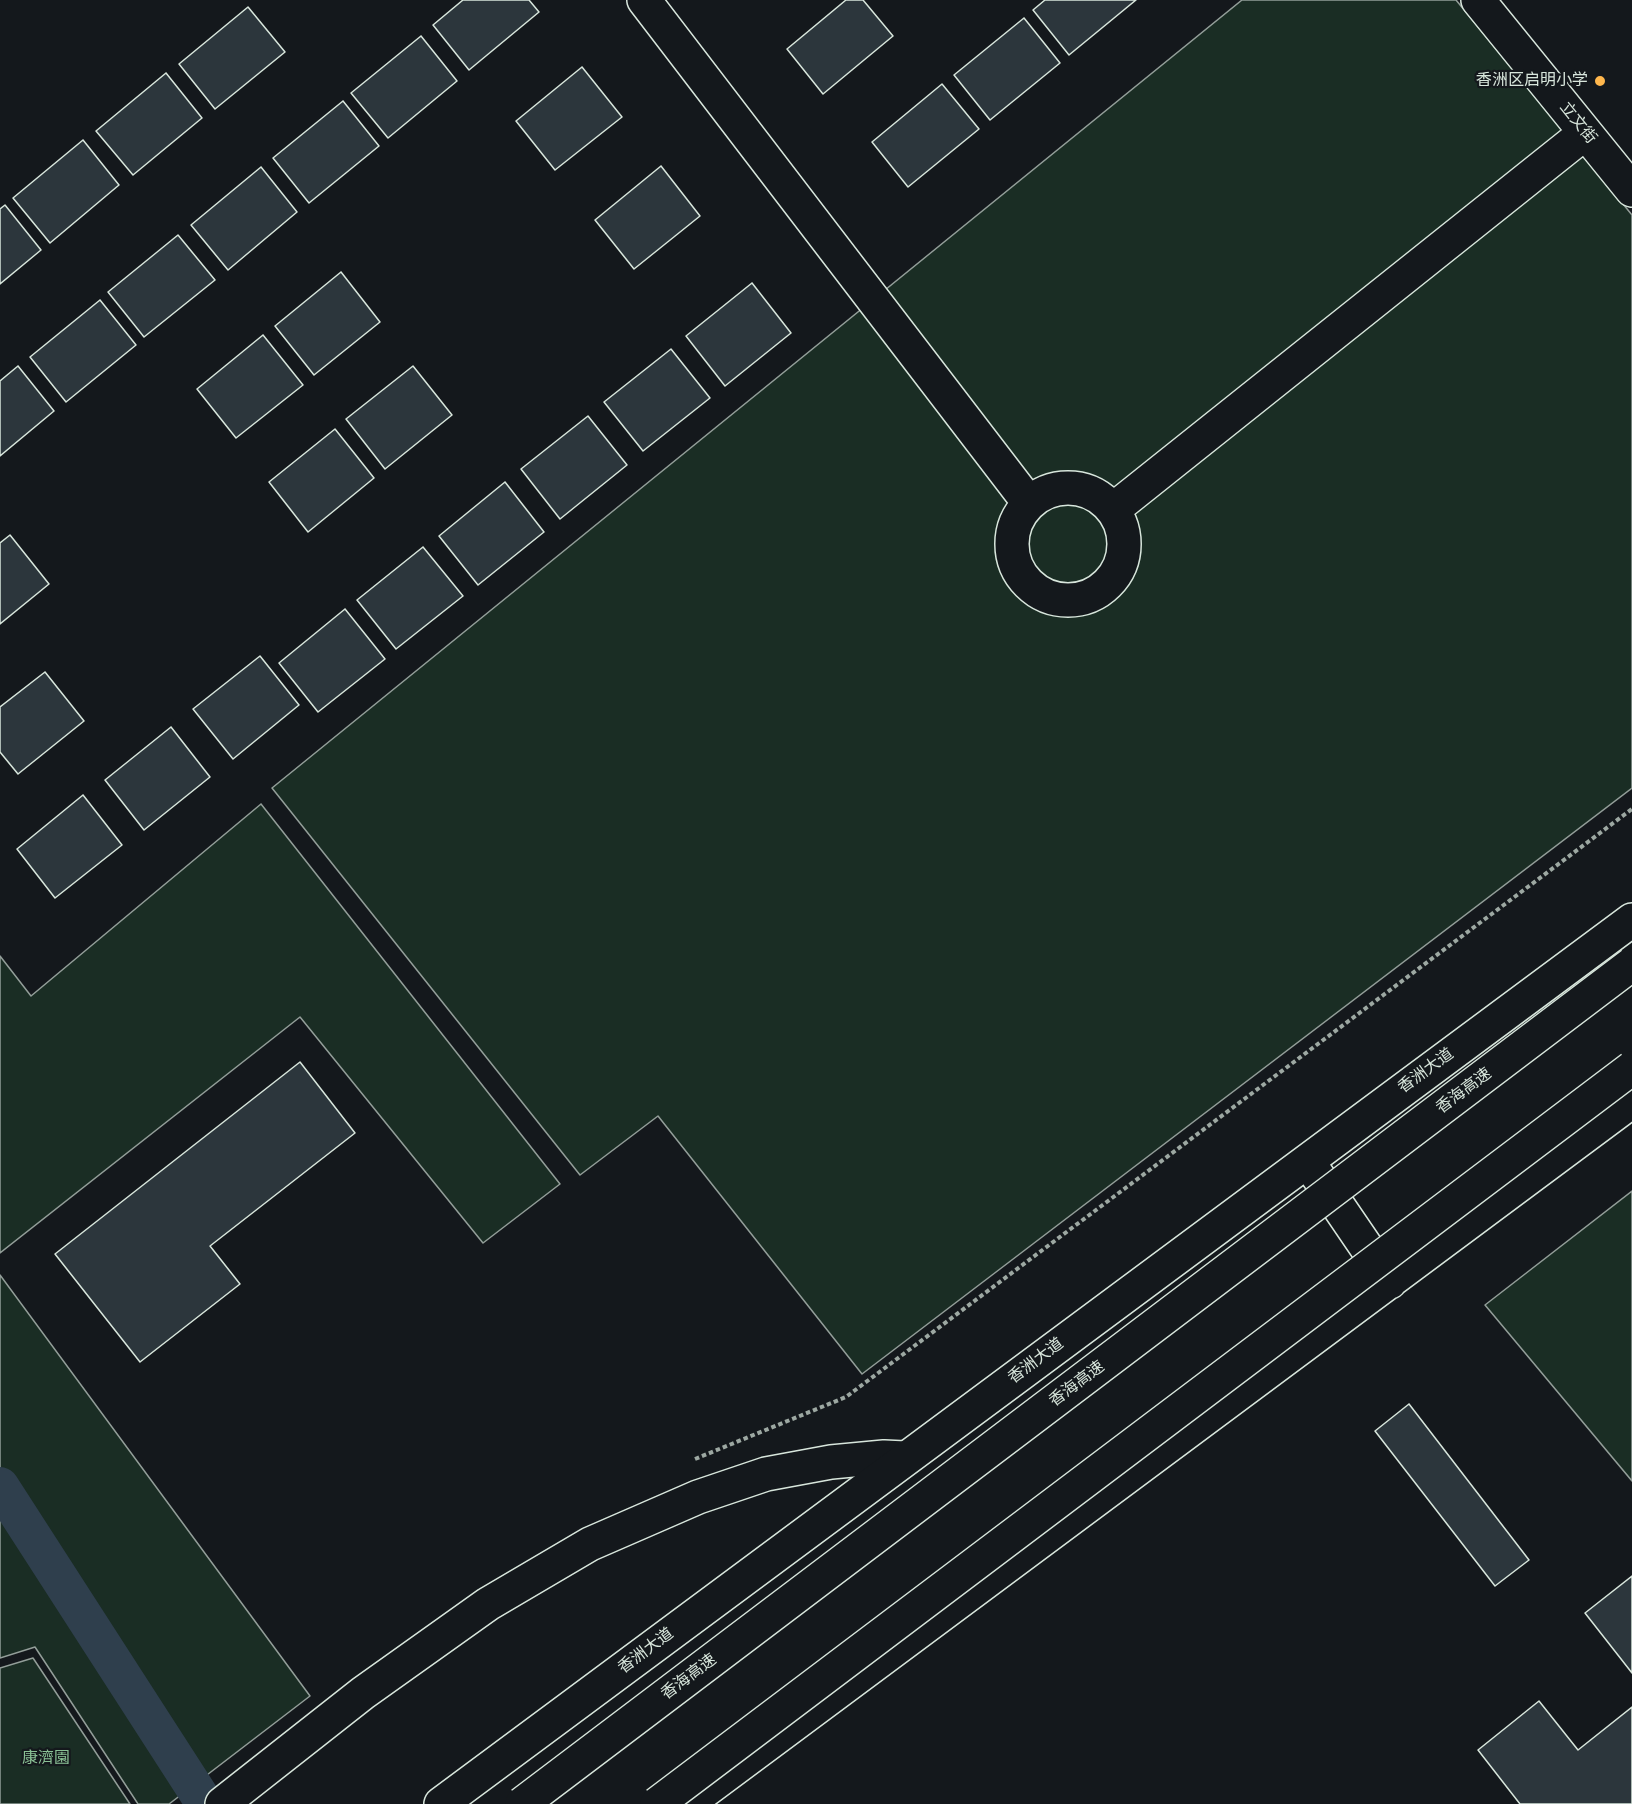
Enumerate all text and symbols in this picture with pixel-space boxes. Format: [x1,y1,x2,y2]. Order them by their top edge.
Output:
place label: 香洲区启明小学 [1476,71,1588,91]
marker: 香洲区启明小学 [1593,74,1607,88]
street label: 立文街 [1555,98,1601,148]
street label: 香洲大道 [1394,1044,1458,1098]
street label: 香海高速 [1433,1064,1495,1118]
street label: 香洲大道 [1005,1334,1067,1388]
street label: 香海高速 [1046,1357,1108,1411]
street label: 香洲大道 [615,1624,677,1678]
street label: 香海高速 [658,1650,720,1704]
park label: 康濟園 [22,1749,70,1769]

